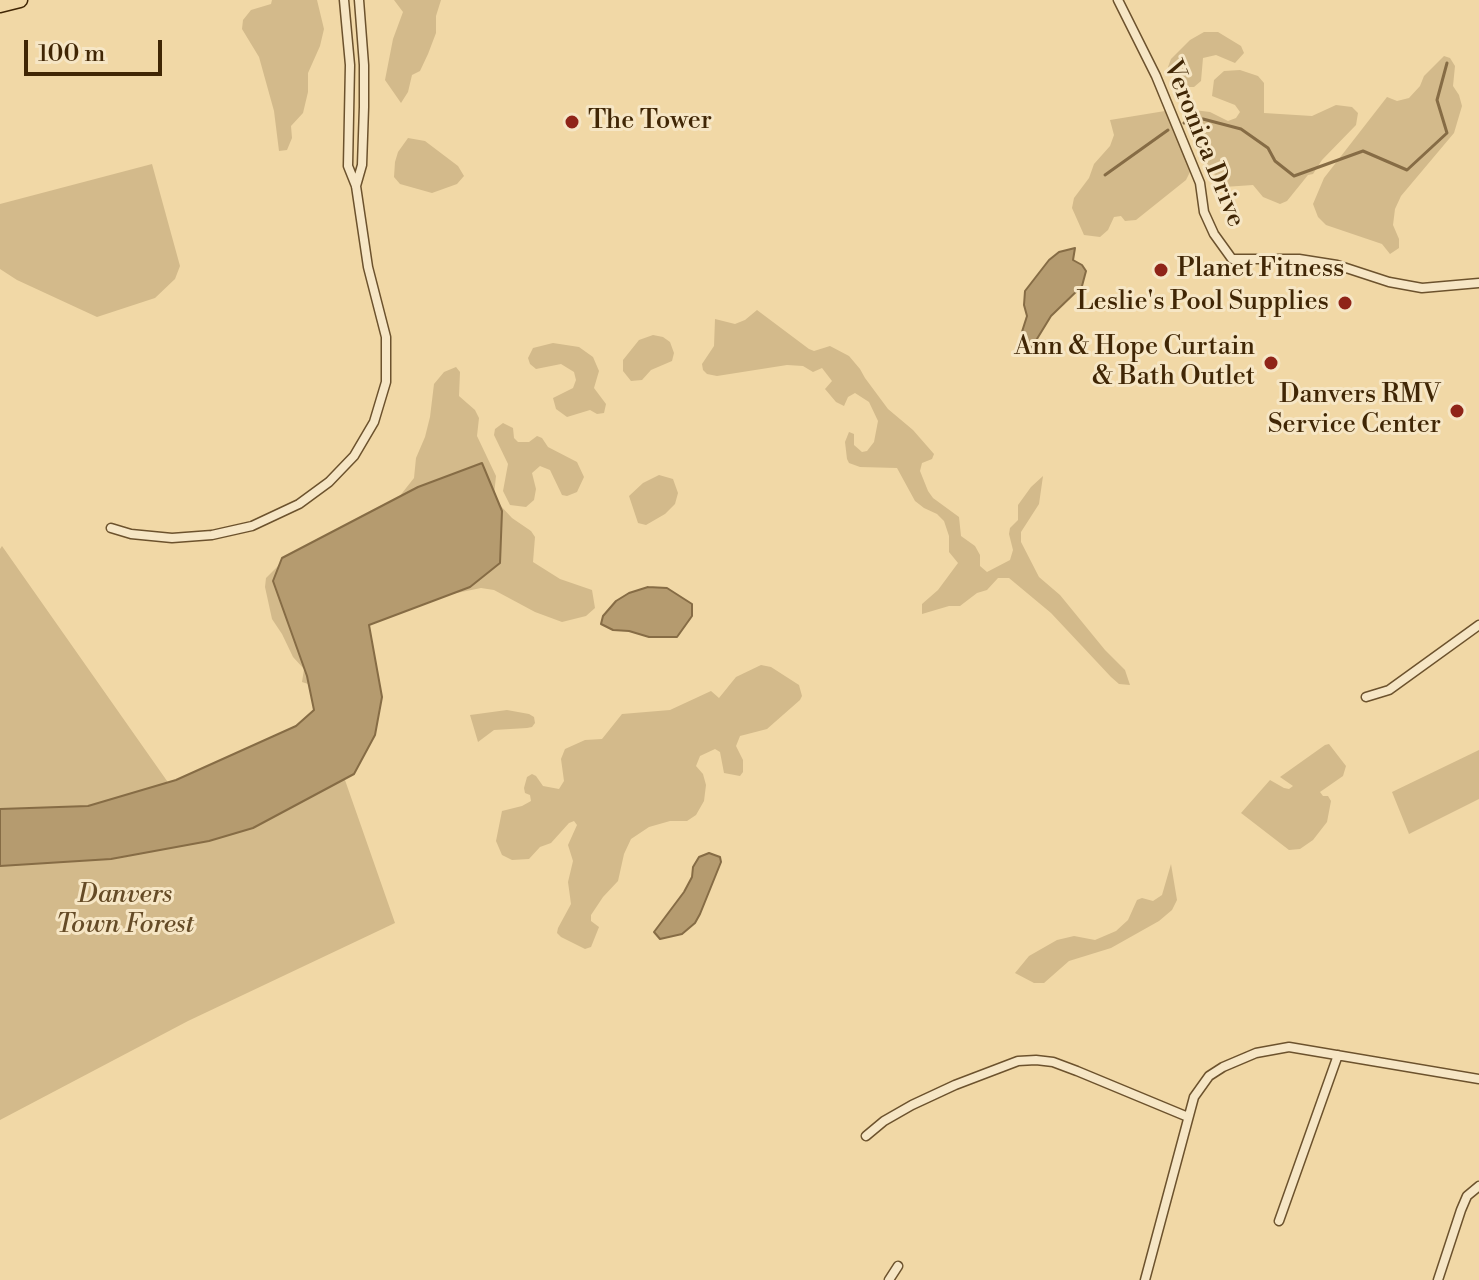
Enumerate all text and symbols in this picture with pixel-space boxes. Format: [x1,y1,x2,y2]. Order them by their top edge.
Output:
scale bar [28,24,166,74]
text: 100 m [38,39,105,69]
street label: Veronica Drive [1155,56,1251,232]
place label: The Tower [588,106,712,138]
marker: The Tower [563,113,581,131]
place label: Planet Fitness [1177,254,1344,286]
marker: Planet Fitness [1152,261,1170,279]
place label: Leslie's Pool Supplies [1076,287,1329,319]
marker: Leslie's Pool Supplies [1336,294,1354,312]
place label: Ann & Hope Curtain & Bath Outlet [1014,332,1255,394]
marker: Ann & Hope Curtain & Bath Outlet [1262,354,1280,372]
place label: Danvers RMV Service Center [1268,380,1441,442]
marker: Danvers RMV Service Center [1448,402,1466,420]
park label: Danvers Town Forest [56,880,194,942]

